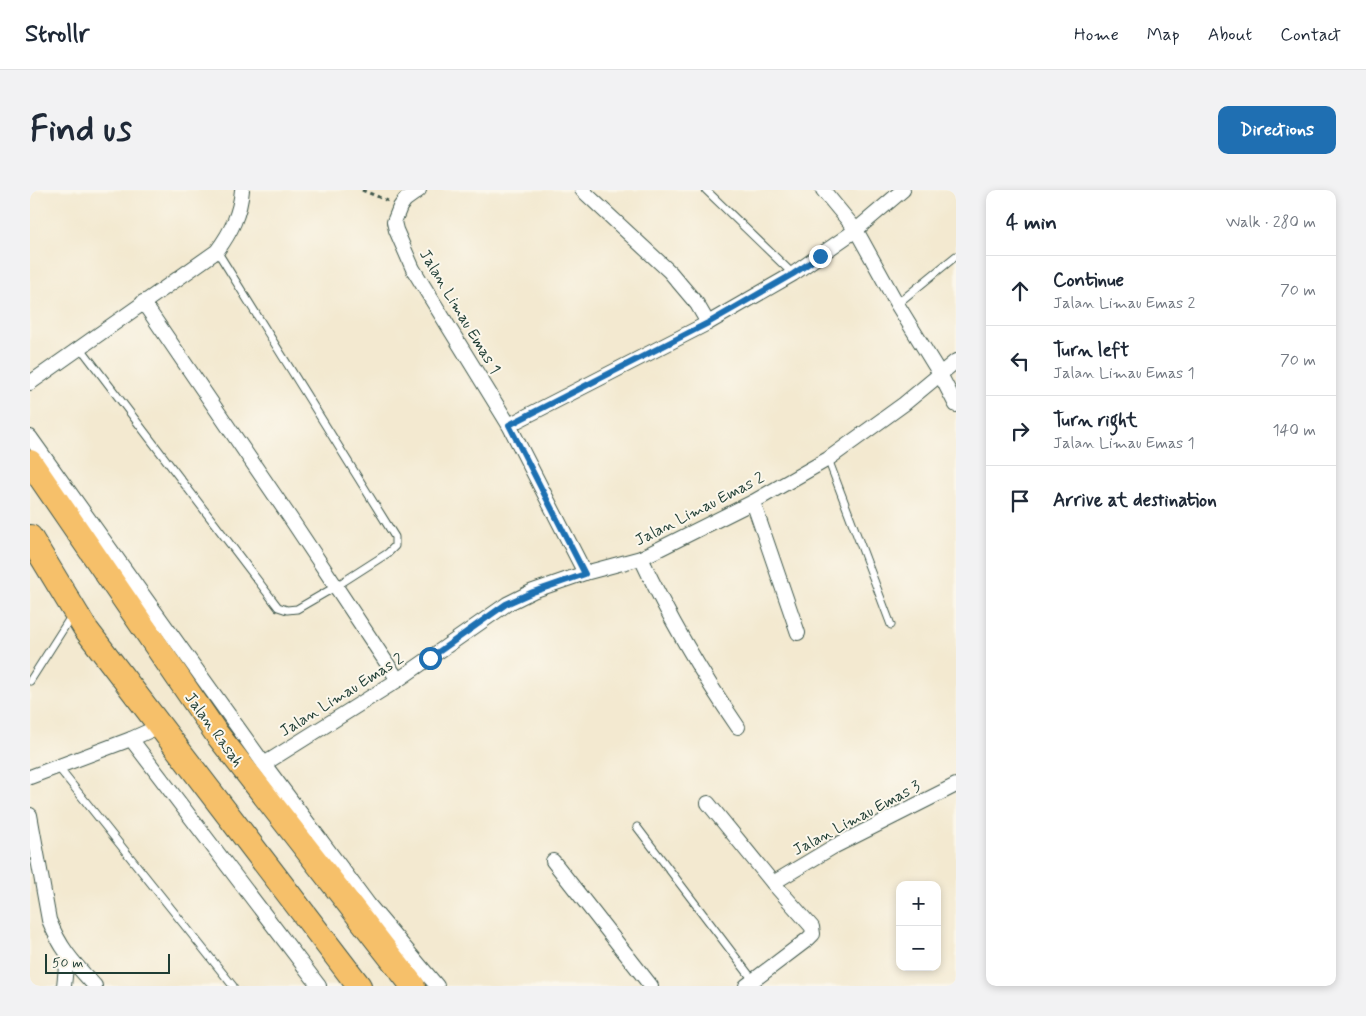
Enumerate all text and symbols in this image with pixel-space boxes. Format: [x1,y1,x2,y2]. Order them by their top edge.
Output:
text: Strollr [25,19,89,50]
text: Home [1074,23,1119,47]
text: Map [1147,23,1180,47]
text: About [1208,23,1252,47]
text: Contact [1280,23,1341,47]
button: Directions [1218,106,1336,154]
text: Find us [30,107,132,153]
text: 4 min [1006,209,1057,237]
text: Walk · 280 m [1226,212,1316,233]
route end [809,245,832,268]
street label: Jalan Limau Emas 1 [414,246,505,378]
text: Continue [1053,268,1124,293]
icon: ahead [1006,277,1034,305]
text: 70 m [1280,280,1316,301]
text: Jalan Limau Emas 2 [1053,293,1195,314]
text: Turn left [1053,338,1129,363]
icon: left [1006,347,1034,375]
text: 70 m [1280,350,1316,371]
text: Jalan Limau Emas 1 [1053,363,1195,384]
text: Turn right [1053,408,1137,433]
icon: right [1006,417,1034,445]
text: 140 m [1272,420,1316,441]
text: Jalan Limau Emas 1 [1053,433,1195,454]
street label: Jalan Limau Emas 2 [631,468,768,551]
icon: arrive [1006,487,1034,515]
text: Arrive at destination [1053,488,1217,513]
route start [419,647,442,670]
street label: Jalan Limau Emas 2 [276,649,408,742]
street label: Jalan Rasah [180,688,248,771]
street label: Jalan Limau Emas 3 [789,776,924,861]
map controls [896,881,941,971]
button: + [896,881,941,926]
button: − [896,926,941,971]
scale bar [45,951,170,974]
text: 50 m [52,954,83,972]

